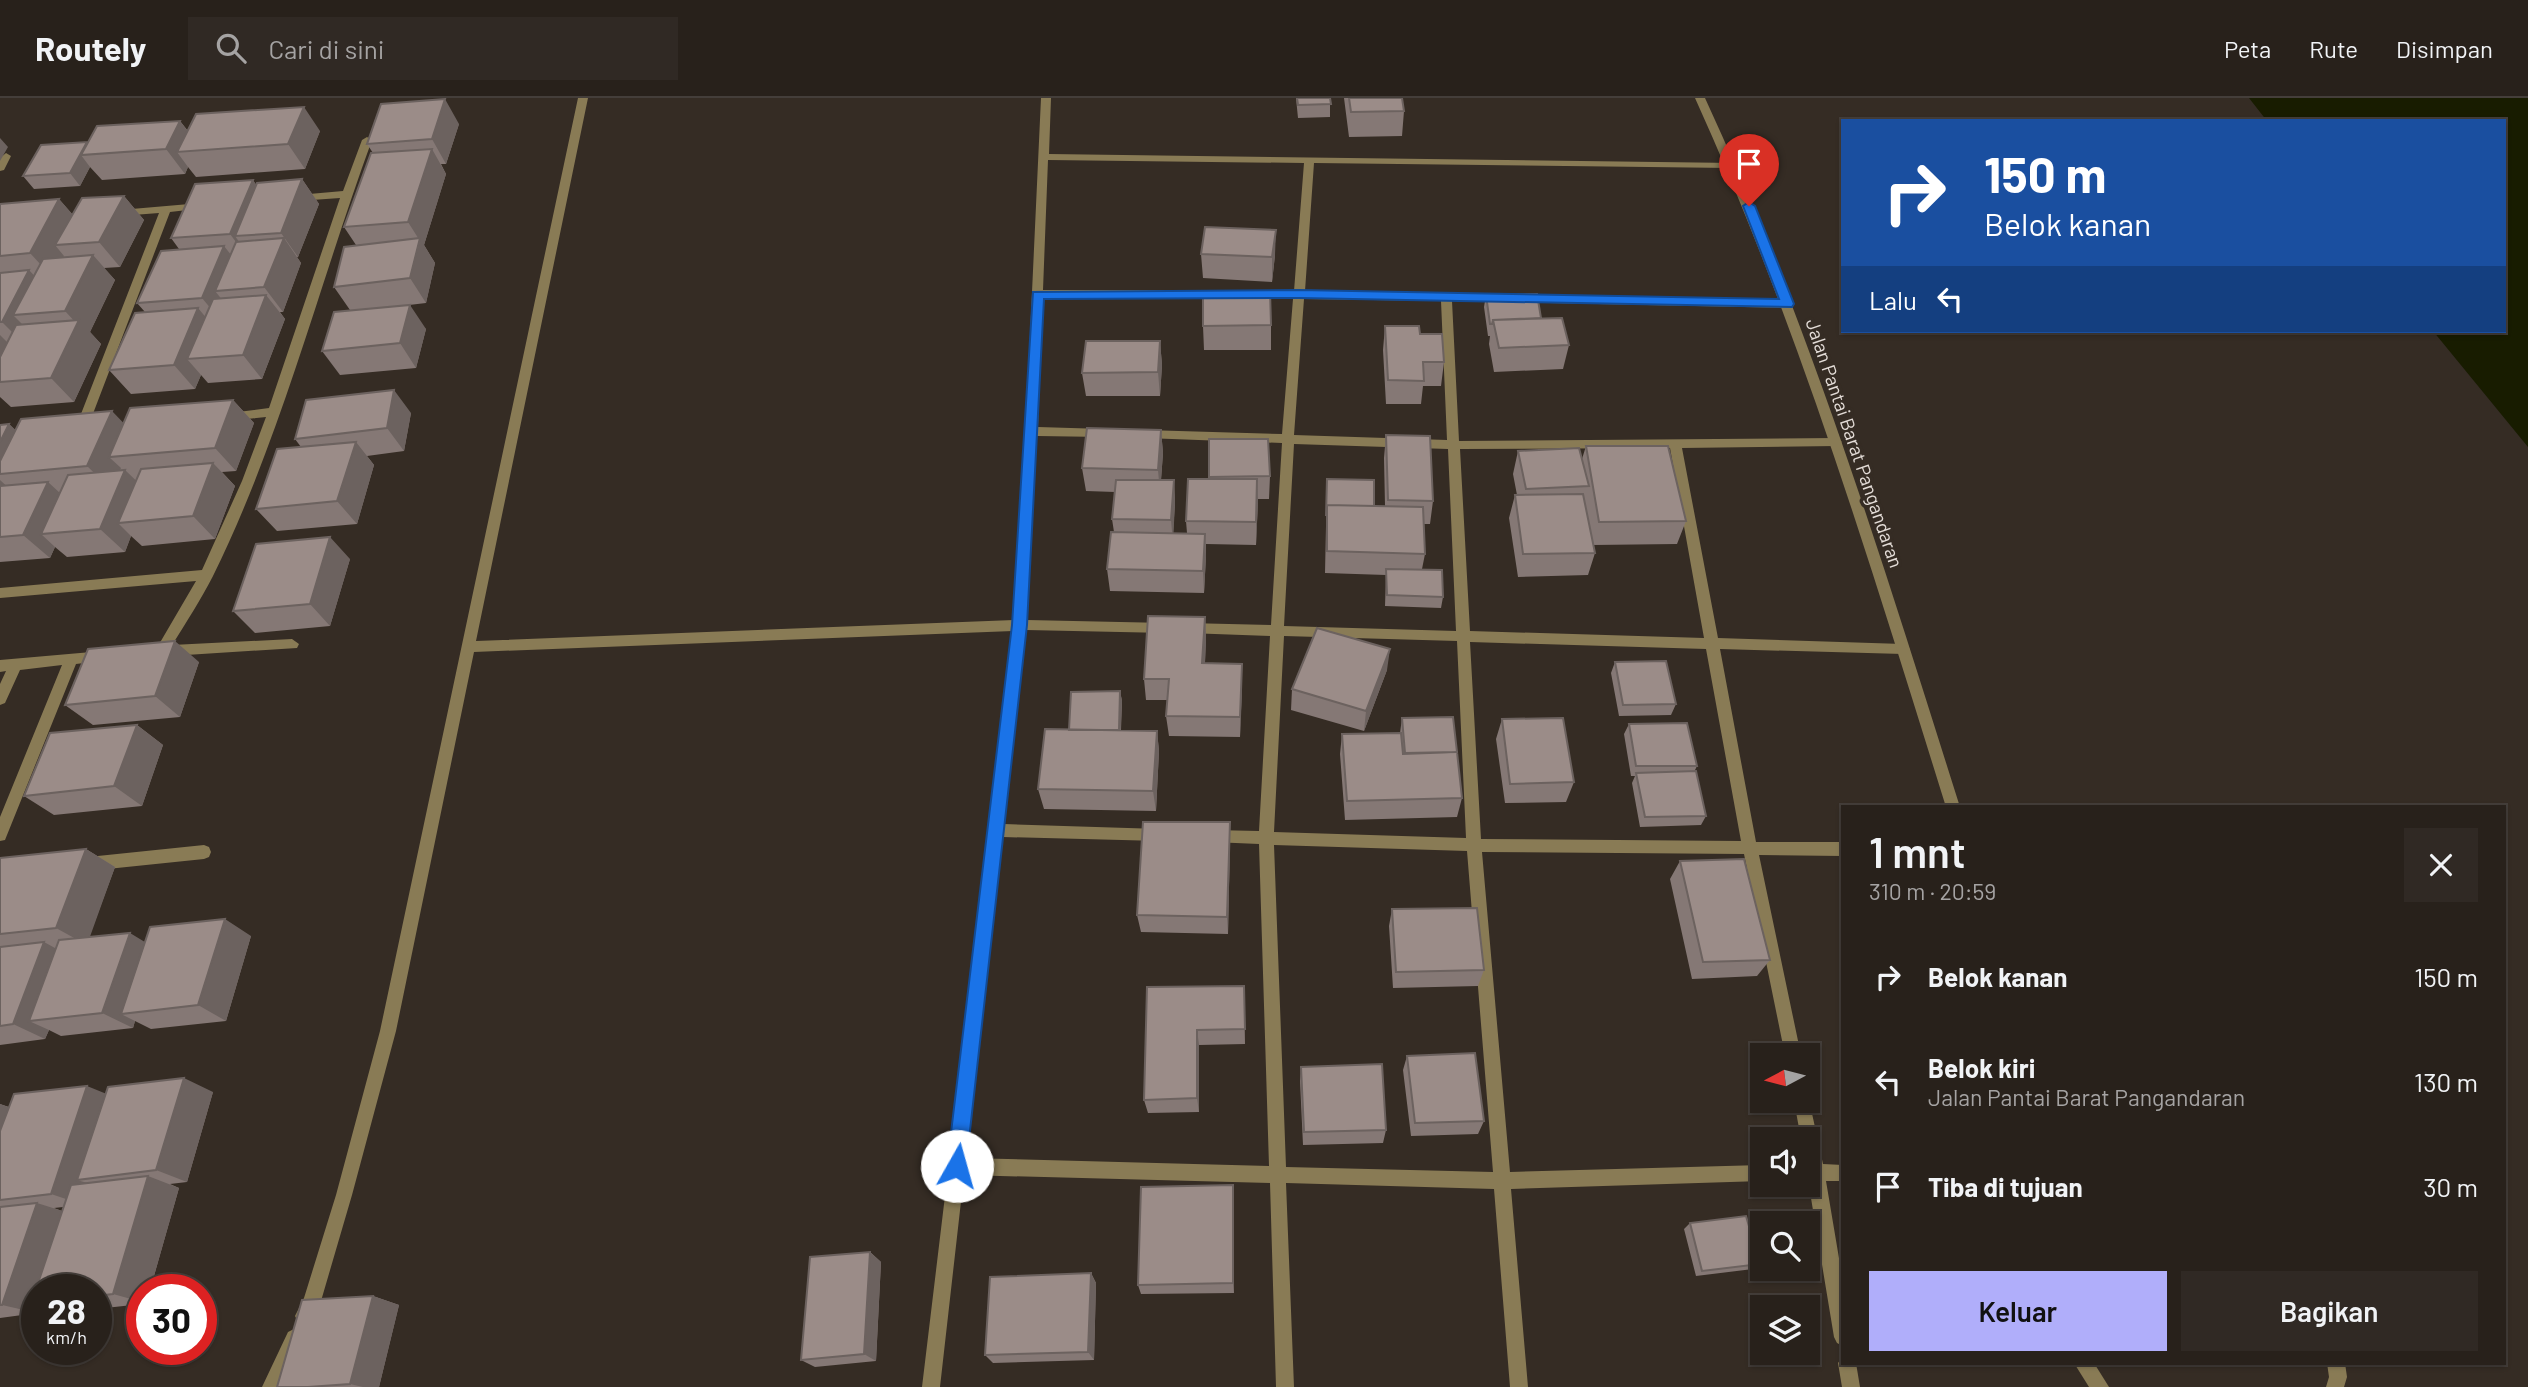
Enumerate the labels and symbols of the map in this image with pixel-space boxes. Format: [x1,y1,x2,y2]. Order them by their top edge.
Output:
pin [1719,134,1779,206]
street label: Jalan Pantai Barat Pangandaran [1801,315,1909,571]
north arrow [1750,1043,1820,1113]
position arrow [920,1129,994,1203]
speed limit sign: 30 [126,1274,217,1365]

